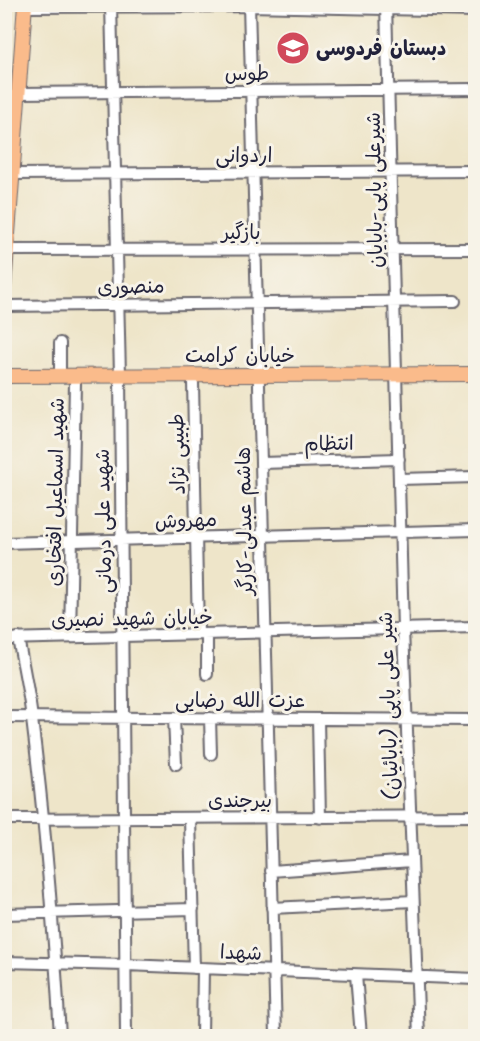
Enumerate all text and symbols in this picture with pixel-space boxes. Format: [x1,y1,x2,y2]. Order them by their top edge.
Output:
school or university icon: دبستان فردوسی [275,30,311,66]
place label: دبستان فردوسی [316,34,446,66]
street label: طوس [225,59,269,91]
street label: شیرعلی پاپی-بابایان [359,112,393,268]
street label: اردوانی [216,141,272,173]
street label: بازگیر [219,218,261,250]
street label: منصوری [97,271,165,305]
street label: خیابان کرامت [185,341,295,373]
street label: شهید اسماعیل افتخاری [39,397,75,587]
street label: طبیبی نژاد [162,413,196,495]
street label: انتظام [304,429,354,461]
street label: هاشم عبدلی-کارگر [229,446,263,597]
street label: شهید علی درمانی [88,448,122,594]
street label: مهروش [154,505,218,539]
street label: خیابان شهید نصیری [51,603,213,637]
street label: شیر علی پاپی (بابائیان) [371,611,409,801]
street label: عزت الله رضایی [175,686,305,718]
street label: بیرجندی [208,786,272,818]
street label: شهدا [219,937,263,971]

